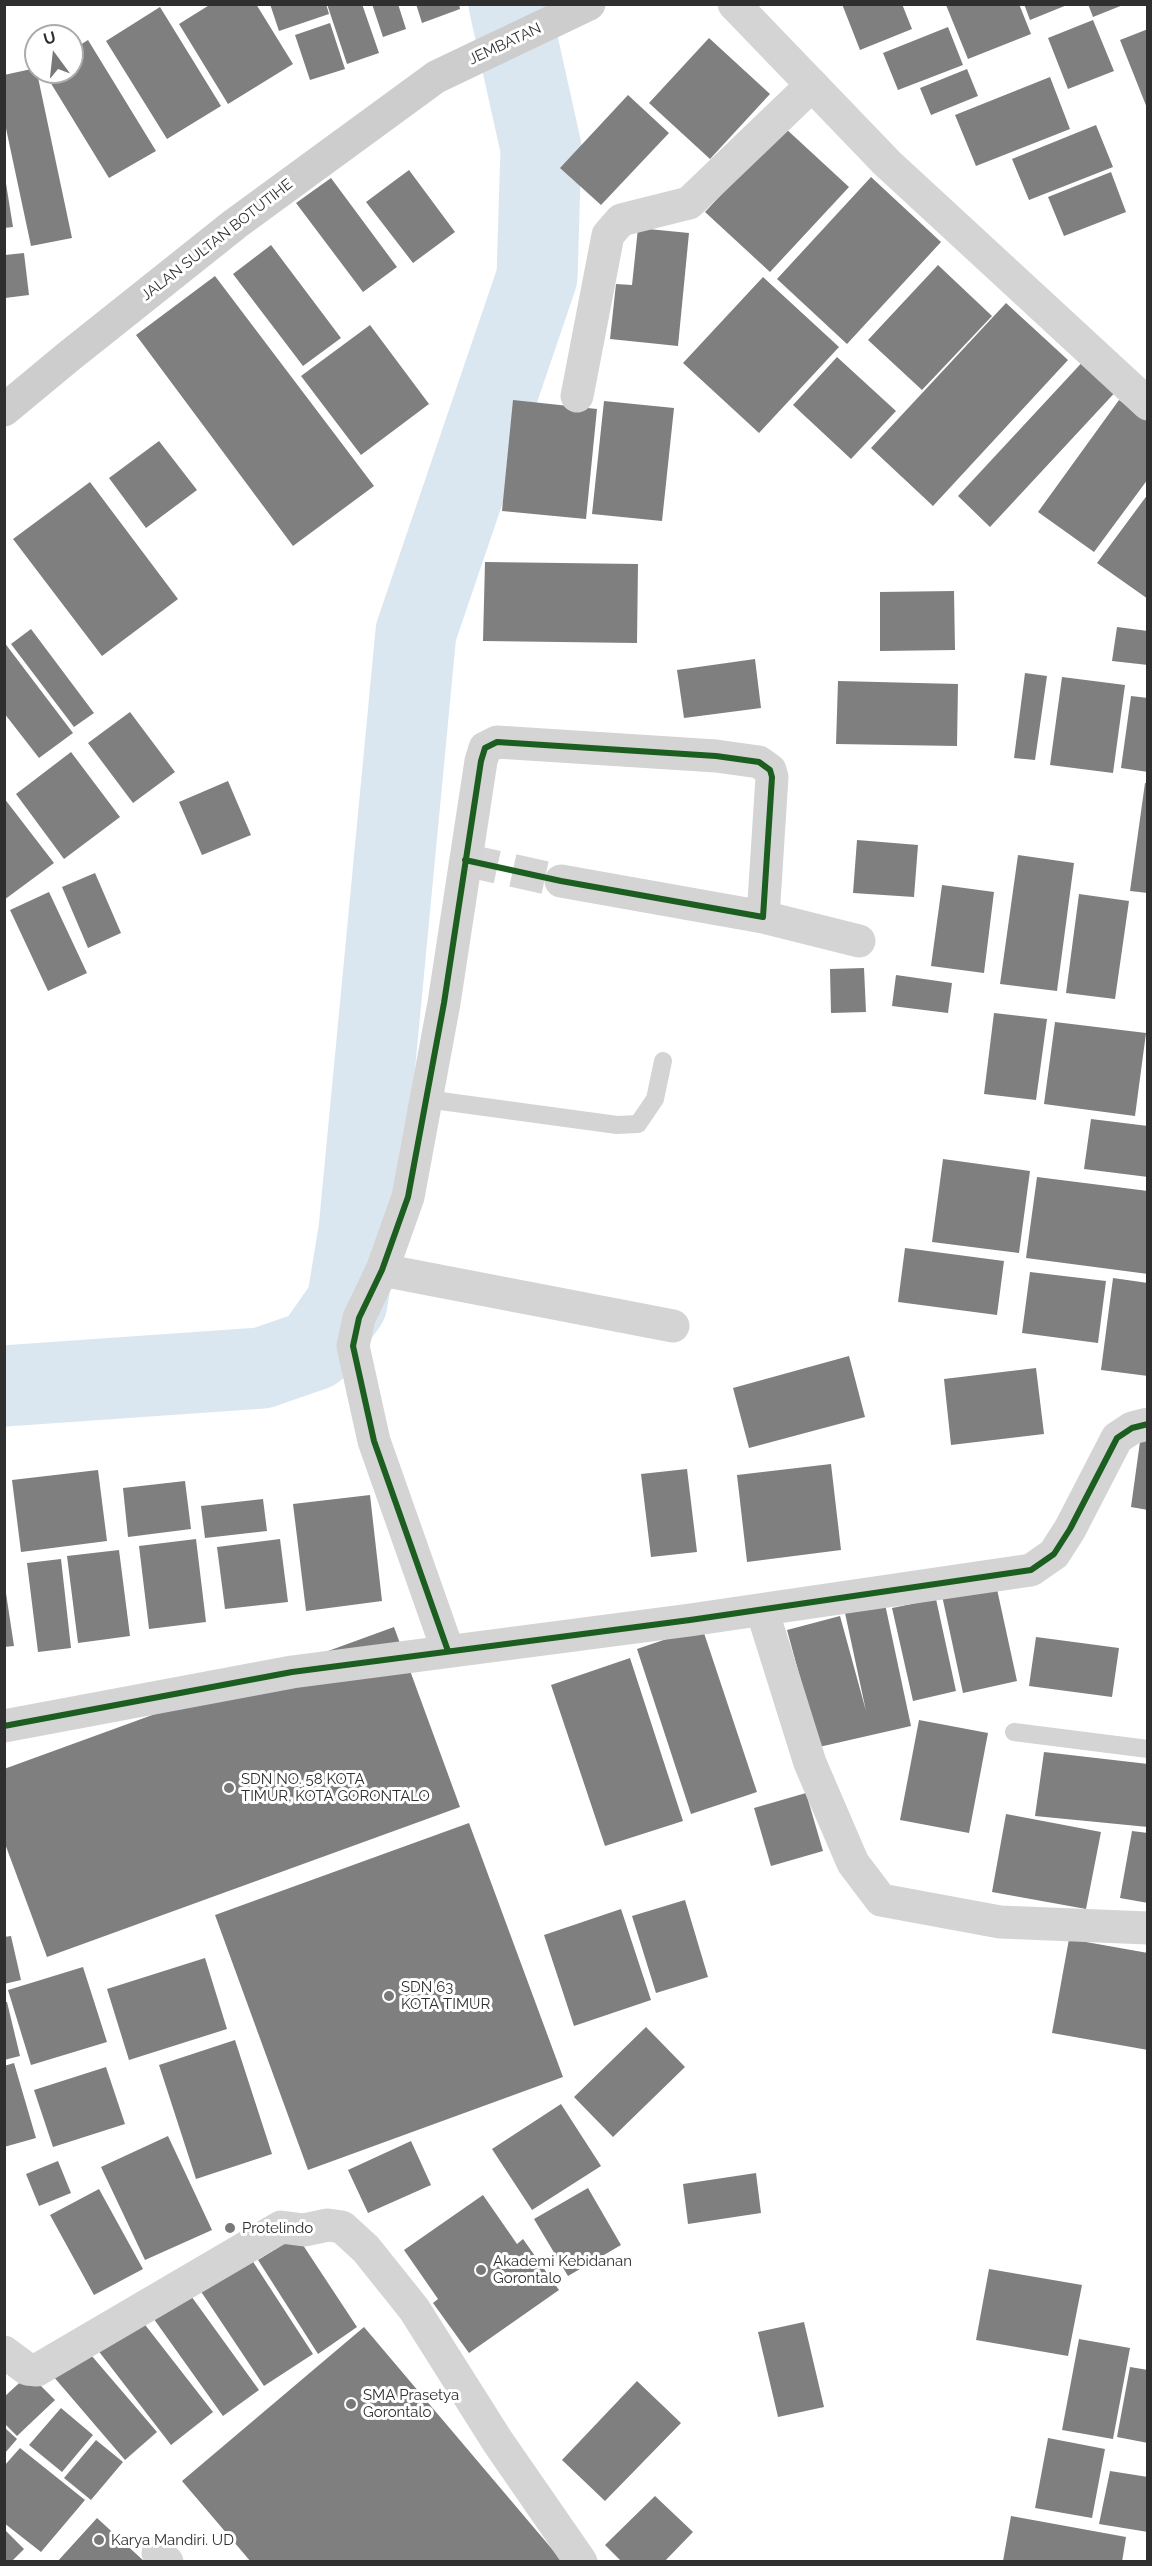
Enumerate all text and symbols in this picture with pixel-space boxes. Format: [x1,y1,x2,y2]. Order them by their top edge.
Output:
street label: JEMBATAN [466,19,544,69]
north arrow [24,24,84,84]
text: U [41,27,58,49]
street label: JALAN SULTAN BOTUTIHE [138,175,296,305]
place label: SDN NO. 58 KOTA TIMUR, KOTA GORONTALO [241,1770,430,1805]
marker: SDN NO. 58 KOTA TIMUR, KOTA GORONTALO [222,1781,236,1795]
place label: SDN 63 KOTA TIMUR [401,1978,490,2013]
marker: SDN 63 KOTA TIMUR [382,1989,396,2003]
place label: Protelindo [242,2219,313,2237]
marker: Protelindo [223,2221,237,2235]
place label: Akademi Kebidanan Gorontalo [493,2252,632,2287]
marker: Akademi Kebidanan Gorontalo [474,2263,488,2277]
place label: SMA Prasetya Gorontalo [363,2386,459,2421]
marker: SMA Prasetya Gorontalo [344,2397,358,2411]
place label: Karya Mandiri. UD [111,2531,234,2549]
marker: Karya Mandiri. UD [92,2533,106,2547]

